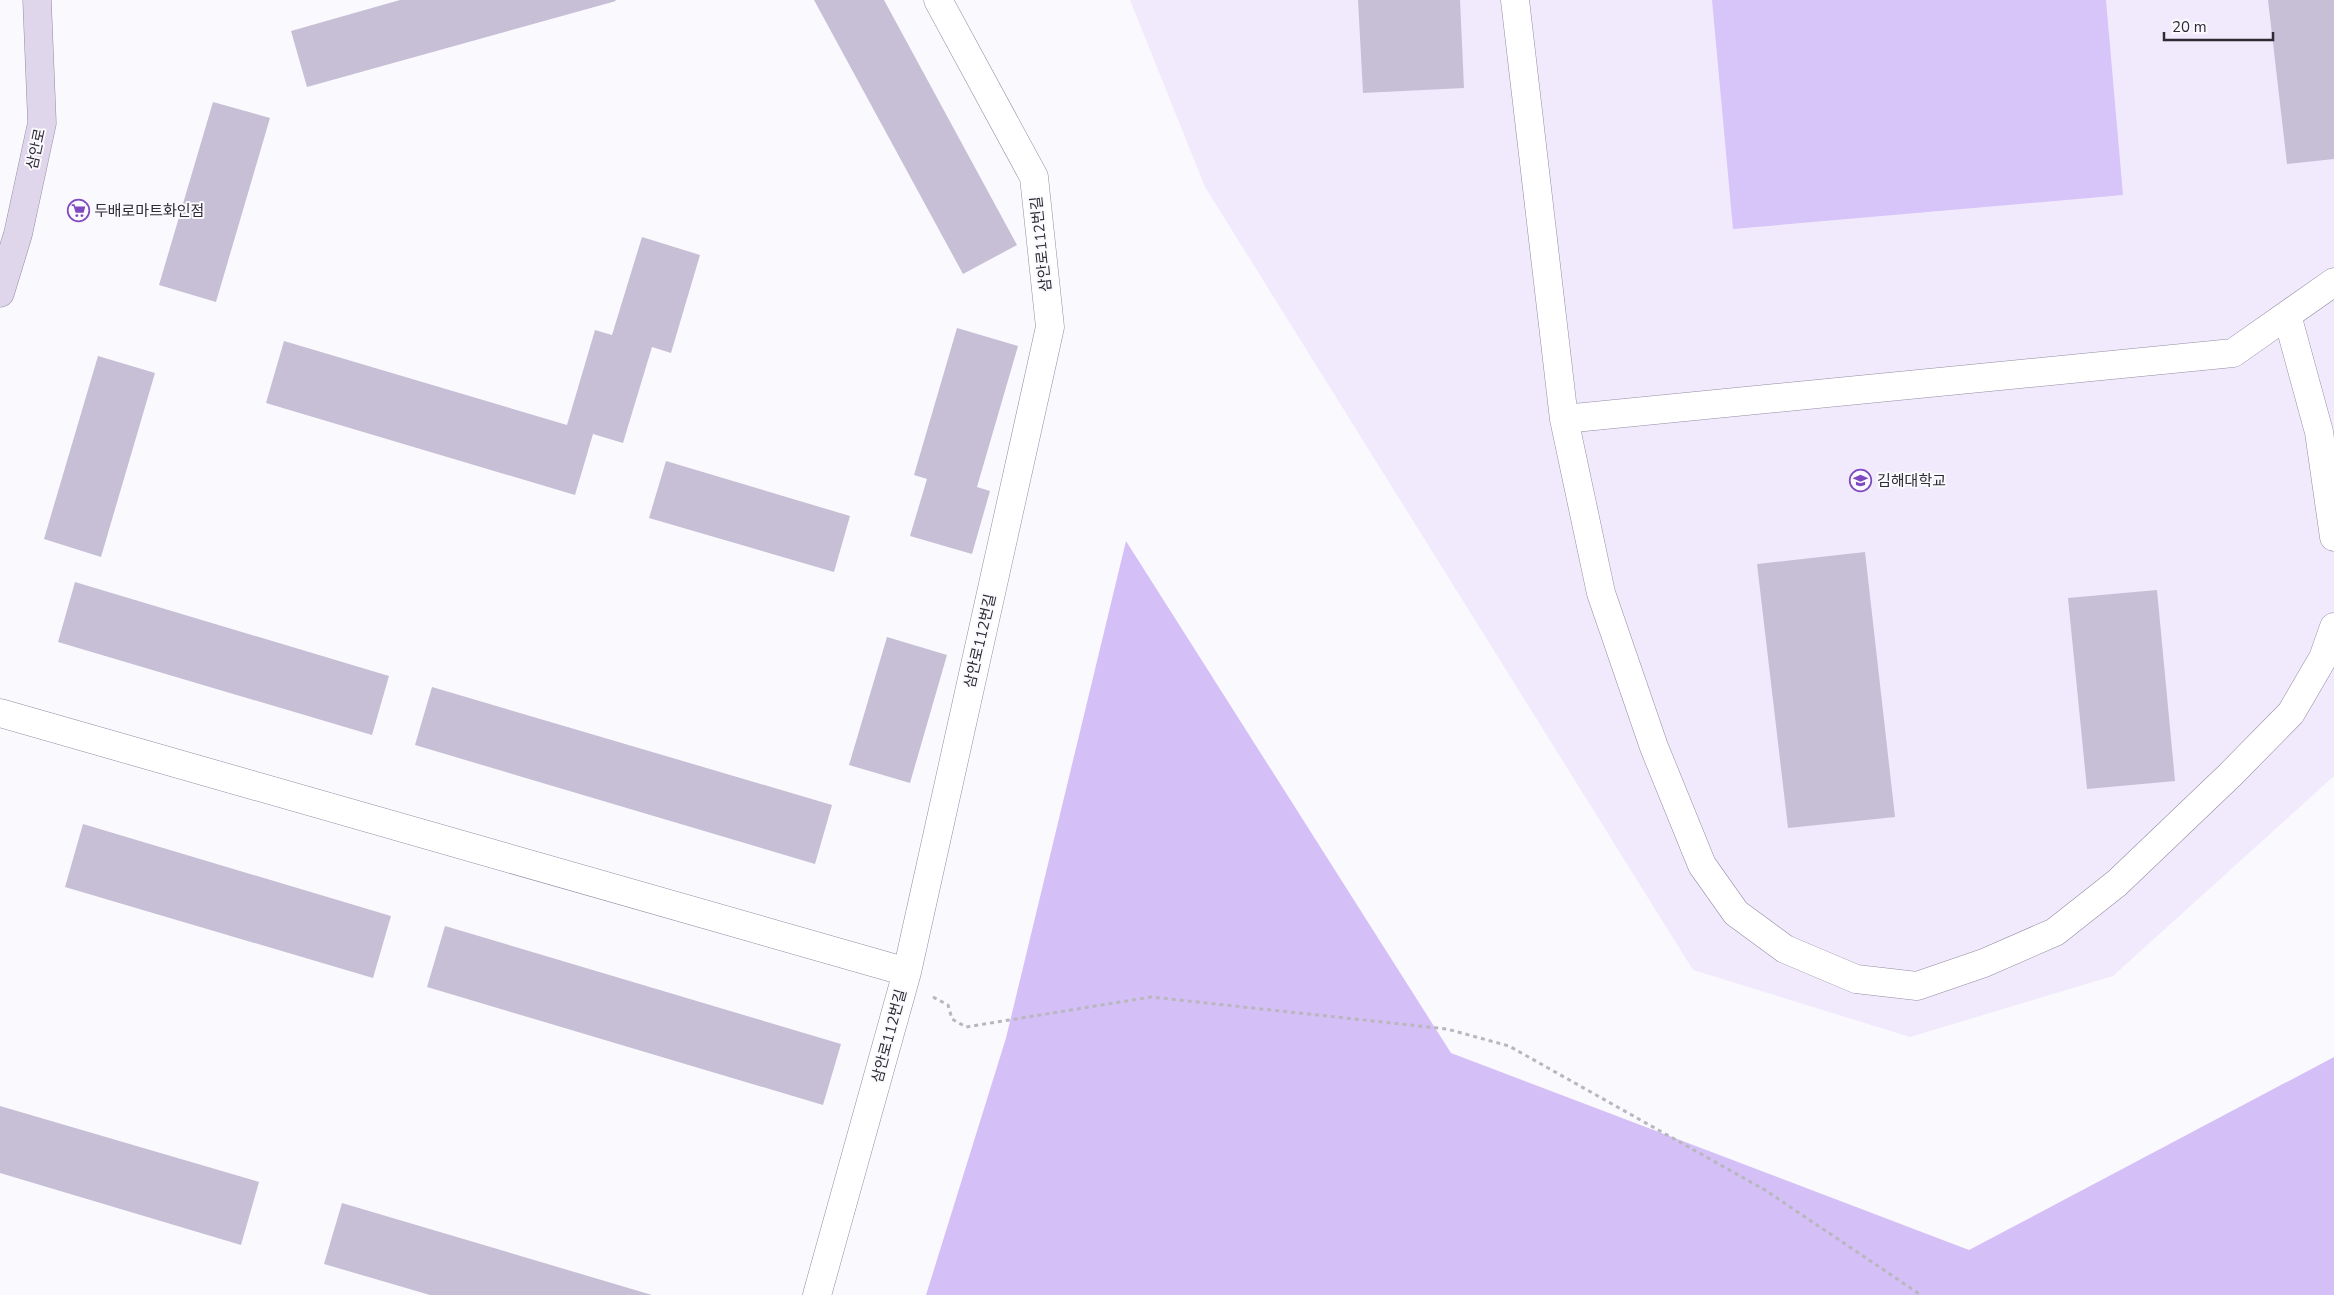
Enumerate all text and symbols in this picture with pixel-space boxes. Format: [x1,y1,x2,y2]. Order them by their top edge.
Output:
scale bar [2164,10,2273,42]
text: 20 m [2172,17,2207,37]
street label: 삼안로 [22,127,50,171]
street label: 삼안로112번길 [1026,195,1056,293]
supermarket icon: 두배로마트화인점 [66,199,90,223]
place label: 두배로마트화인점 [94,201,204,221]
school or university icon: 김해대학교 [1849,469,1873,493]
place label: 김해대학교 [1877,471,1946,491]
street label: 삼안로112번길 [959,592,1001,690]
street label: 삼안로112번길 [867,987,911,1085]

